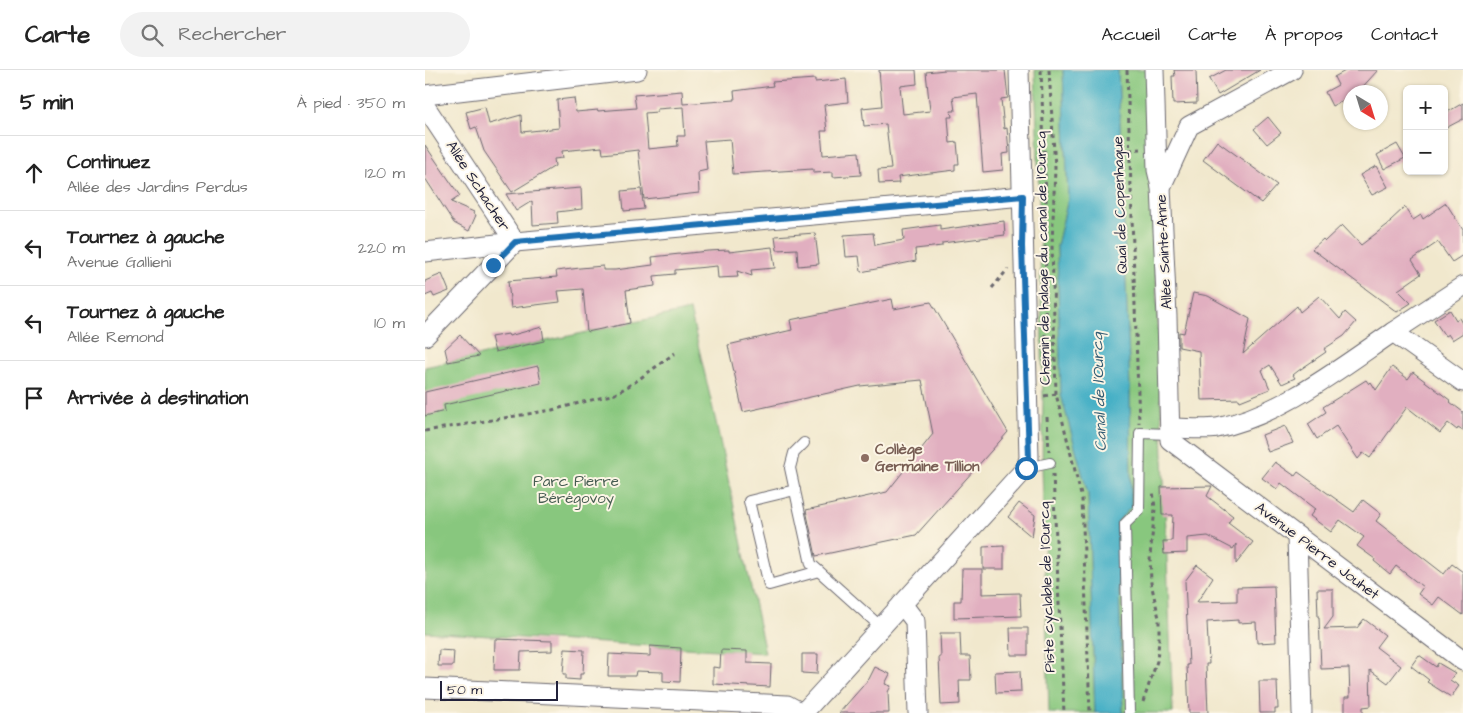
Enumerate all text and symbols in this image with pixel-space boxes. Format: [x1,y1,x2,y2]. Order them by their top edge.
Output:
search box [120,12,470,57]
text: Carte [25,18,90,52]
icon: search [138,21,166,49]
text: Rechercher [178,21,286,48]
text: Accueil [1101,22,1160,47]
text: Carte [1188,22,1237,47]
text: À propos [1265,22,1343,47]
text: Contact [1371,22,1438,47]
north arrow [1343,85,1388,130]
map controls [1403,85,1448,175]
button: + [1403,85,1448,130]
text: 5 min [20,88,73,117]
text: À pied · 350 m [297,92,405,114]
button: − [1403,130,1448,175]
street label: Chemin de halage du canal de l'Ourcq [1030,131,1057,385]
street label: Quai de Copenhague [1107,136,1134,274]
street label: Allée Schacher [441,137,515,235]
text: Continuez [67,149,150,176]
icon: ahead [20,159,48,187]
text: 120 m [365,162,405,184]
text: Allée des Jardins Perdus [67,176,248,198]
street label: Allée Sainte-Anne [1151,194,1177,310]
text: Tournez à gauche [67,224,225,251]
icon: left [20,234,48,262]
text: 220 m [358,237,405,259]
text: Avenue Gallieni [67,251,171,273]
route end [482,254,505,277]
text: Tournez à gauche [67,299,225,326]
icon: left [20,309,48,337]
text: 10 m [374,312,405,334]
text: Allée Remond [67,326,164,348]
water label: Canal de l'Ourcq [1086,331,1112,452]
icon: arrive [20,384,48,412]
text: Arrivée à destination [67,385,248,412]
place label: Collège Germaine Tillion [875,439,980,477]
marker: Collège Germaine Tillion [859,452,871,464]
route start [1015,457,1038,480]
park label: Parc Pierre Bérégovoy [533,471,619,510]
street label: Avenue Pierre Jouhet [1250,497,1384,605]
street label: Piste cyclable de l'Ourcq [1034,501,1061,673]
scale bar [440,678,557,701]
text: 50 m [447,680,482,700]

